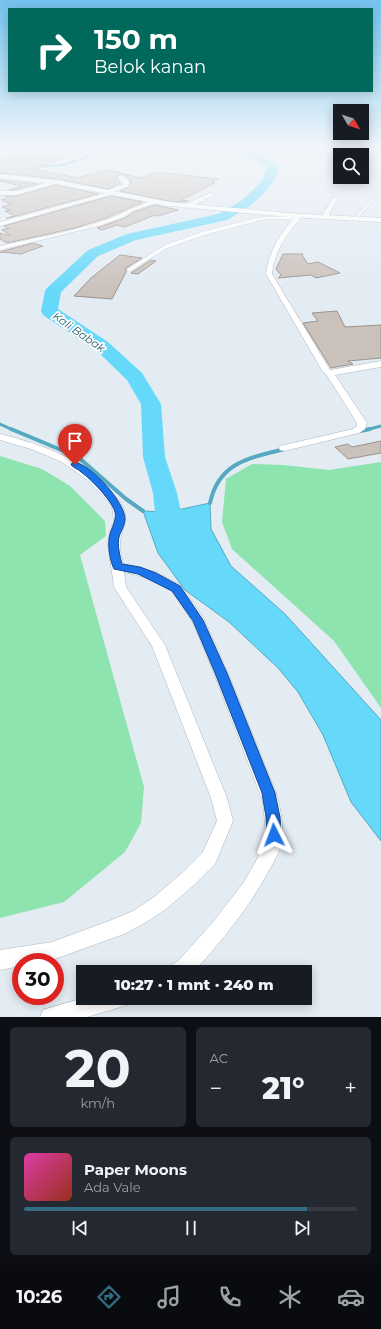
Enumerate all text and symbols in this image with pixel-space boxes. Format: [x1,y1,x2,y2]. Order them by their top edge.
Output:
text: 150 m [94,22,178,56]
icon: right [28,24,80,76]
text: Belok kanan [94,56,206,78]
north arrow [333,104,369,140]
map controls [333,104,369,184]
button: search [333,148,369,184]
water label: Kali Babak [50,309,108,355]
pin [58,424,92,465]
icon: arrive [64,430,86,452]
position arrow [253,814,295,856]
speed limit sign: 30 [12,953,64,1005]
text: 10:27 · 1 mnt · 240 m [114,975,274,994]
text: 20 [65,1037,131,1100]
text: AC [210,1050,228,1066]
text: 21° [262,1070,305,1107]
text: − [210,1075,222,1102]
text: + [344,1075,357,1102]
text: km/h [80,1095,115,1111]
text: Paper Moons [84,1160,187,1179]
text: Ada Vale [84,1179,141,1195]
icon: previous [69,1217,91,1239]
icon: pause [180,1217,202,1239]
icon: next [291,1217,313,1239]
icon: directions [95,1283,123,1311]
icon: music [155,1283,183,1311]
icon: phone [216,1283,244,1311]
icon: climate [276,1283,304,1311]
icon: car [337,1283,365,1311]
text: 10:26 [16,1286,62,1308]

